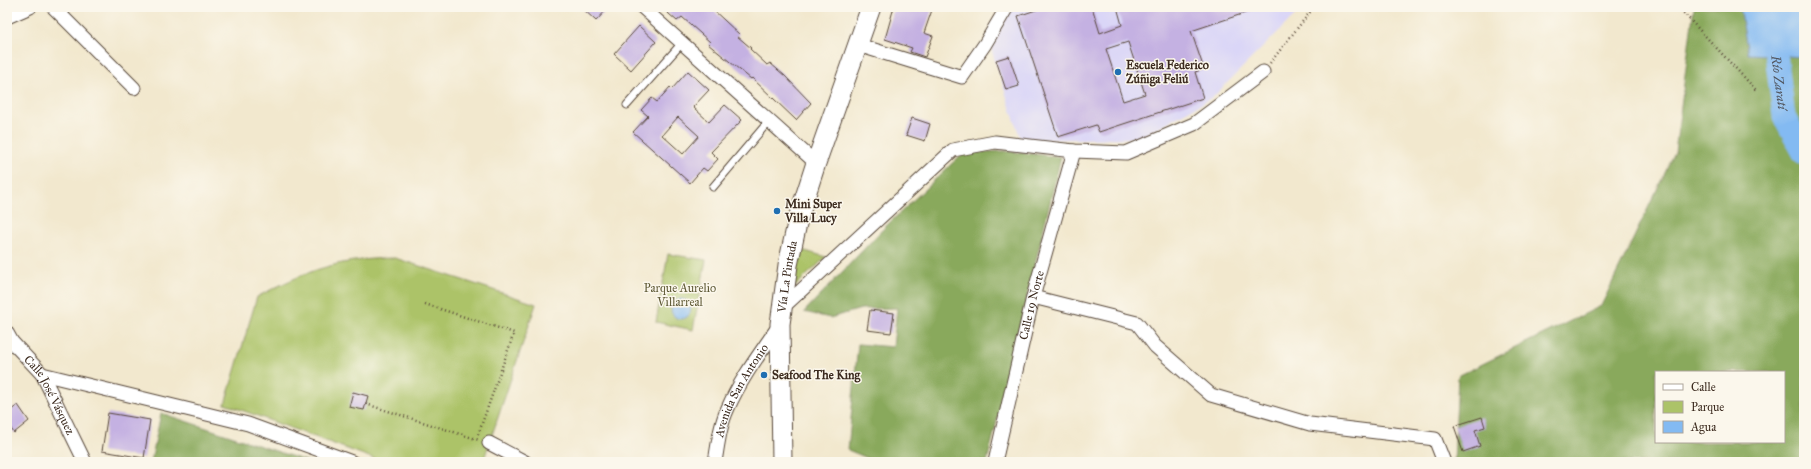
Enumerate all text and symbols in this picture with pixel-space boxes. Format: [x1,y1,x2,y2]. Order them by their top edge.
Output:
water label: Río Zaratí [1767,54,1790,114]
place label: Escuela Federico Zúñiga Feliú [1126,58,1209,87]
marker: Escuela Federico Zúñiga Feliú [1113,67,1123,77]
place label: Mini Super Villa Lucy [784,197,842,226]
marker: Mini Super Villa Lucy [772,206,782,216]
street label: Vía La Pintada [774,238,800,314]
street label: Calle 19 Norte [1016,269,1047,341]
park label: Parque Aurelio Villarreal [644,281,716,309]
street label: Avenida San Antonio [712,341,771,440]
street label: Calle José Vásquez [21,352,78,437]
place label: Seafood The King [772,368,861,383]
marker: Seafood The King [759,370,769,380]
legend [1655,371,1785,443]
text: Calle [1691,380,1716,394]
text: Parque [1691,400,1724,415]
text: Agua [1690,420,1717,435]

